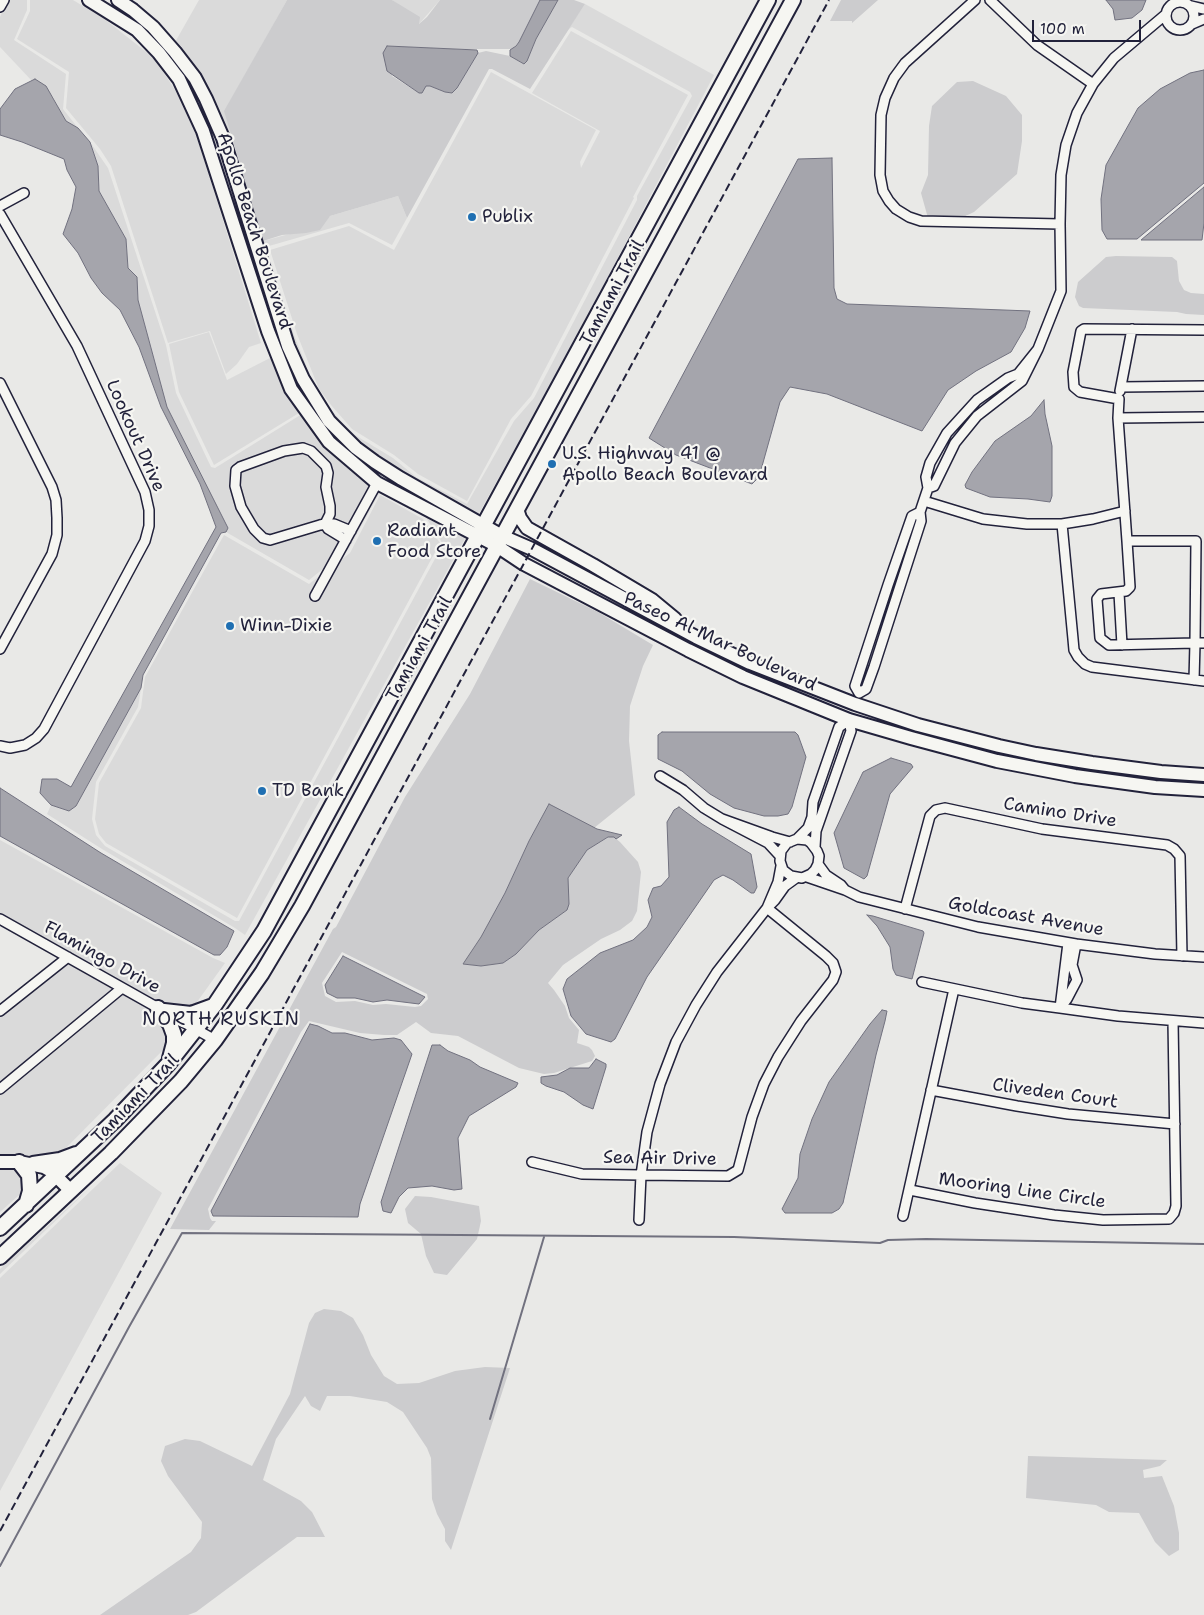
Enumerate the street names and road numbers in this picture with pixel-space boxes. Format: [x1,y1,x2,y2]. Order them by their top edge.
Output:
street label: Apollo Beach Boulevard [212,130,296,332]
street label: Tamiami Trail [576,236,650,350]
street label: Lookout Drive [101,377,169,495]
street label: Paseo Al Mar Boulevard [620,588,820,696]
street label: Tamiami Trail [382,593,458,705]
street label: Camino Drive [1002,793,1118,833]
street label: Goldcoast Avenue [947,893,1105,941]
street label: Flamingo Drive [40,917,164,999]
street label: Tamiami Trail [88,1050,184,1148]
street label: Cliveden Court [991,1074,1119,1114]
street label: Sea Air Drive [603,1147,717,1171]
street label: Mooring Line Circle [937,1169,1107,1213]

